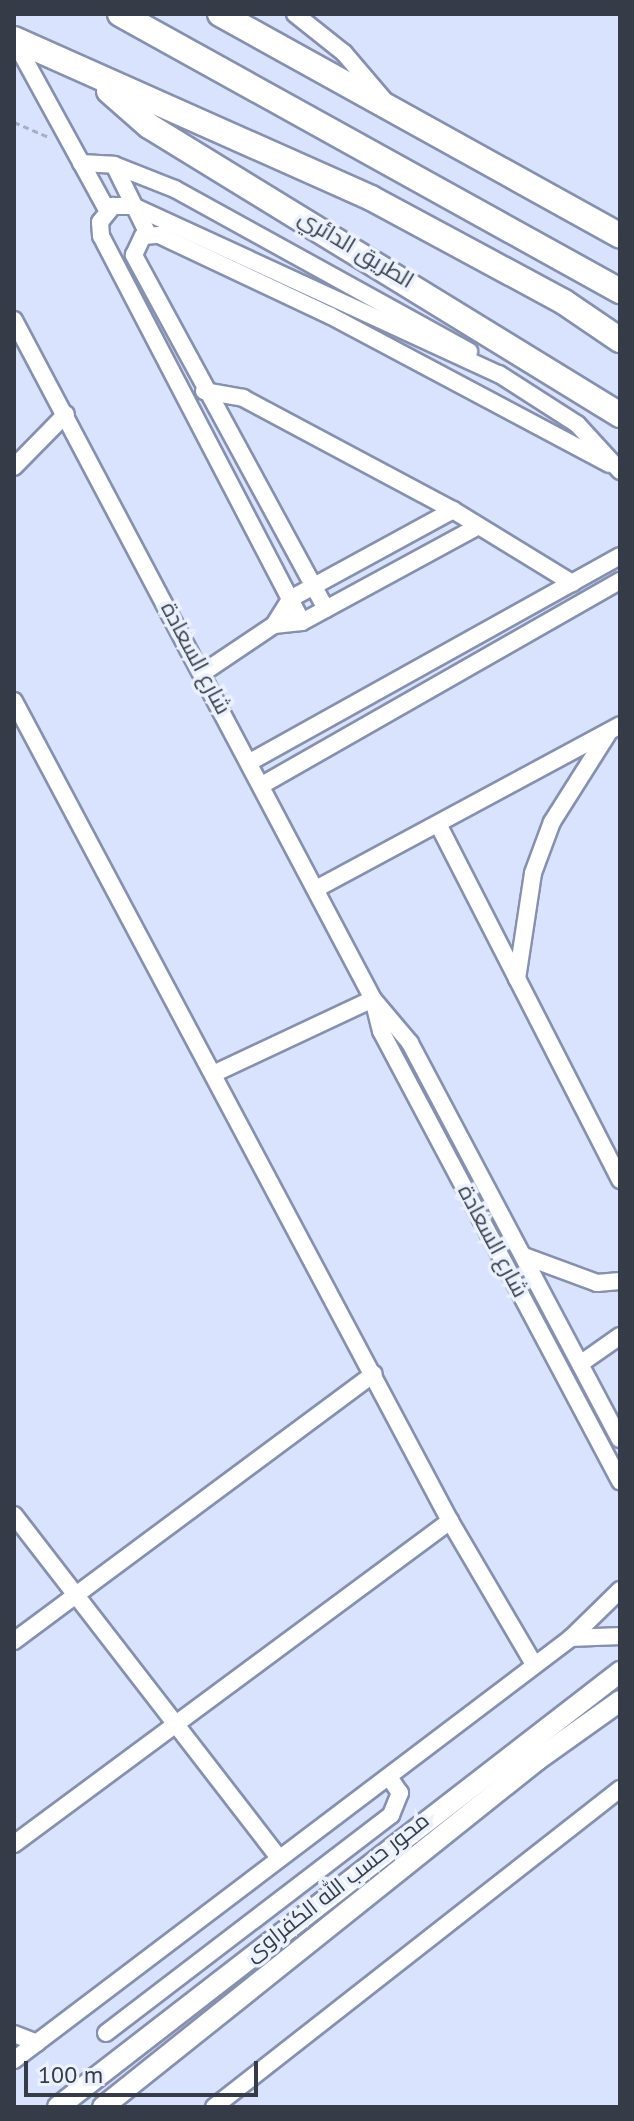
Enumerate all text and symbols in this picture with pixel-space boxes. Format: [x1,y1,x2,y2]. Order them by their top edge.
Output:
street label: الطريق الدائري [293,204,419,294]
street label: شارع السعادة [155,597,237,719]
street label: شارع السعادة [452,1180,534,1302]
street label: محور حسب الله الكفراوى [240,1807,434,1967]
scale bar [28,2045,262,2095]
text: 100 m [38,2059,103,2090]

